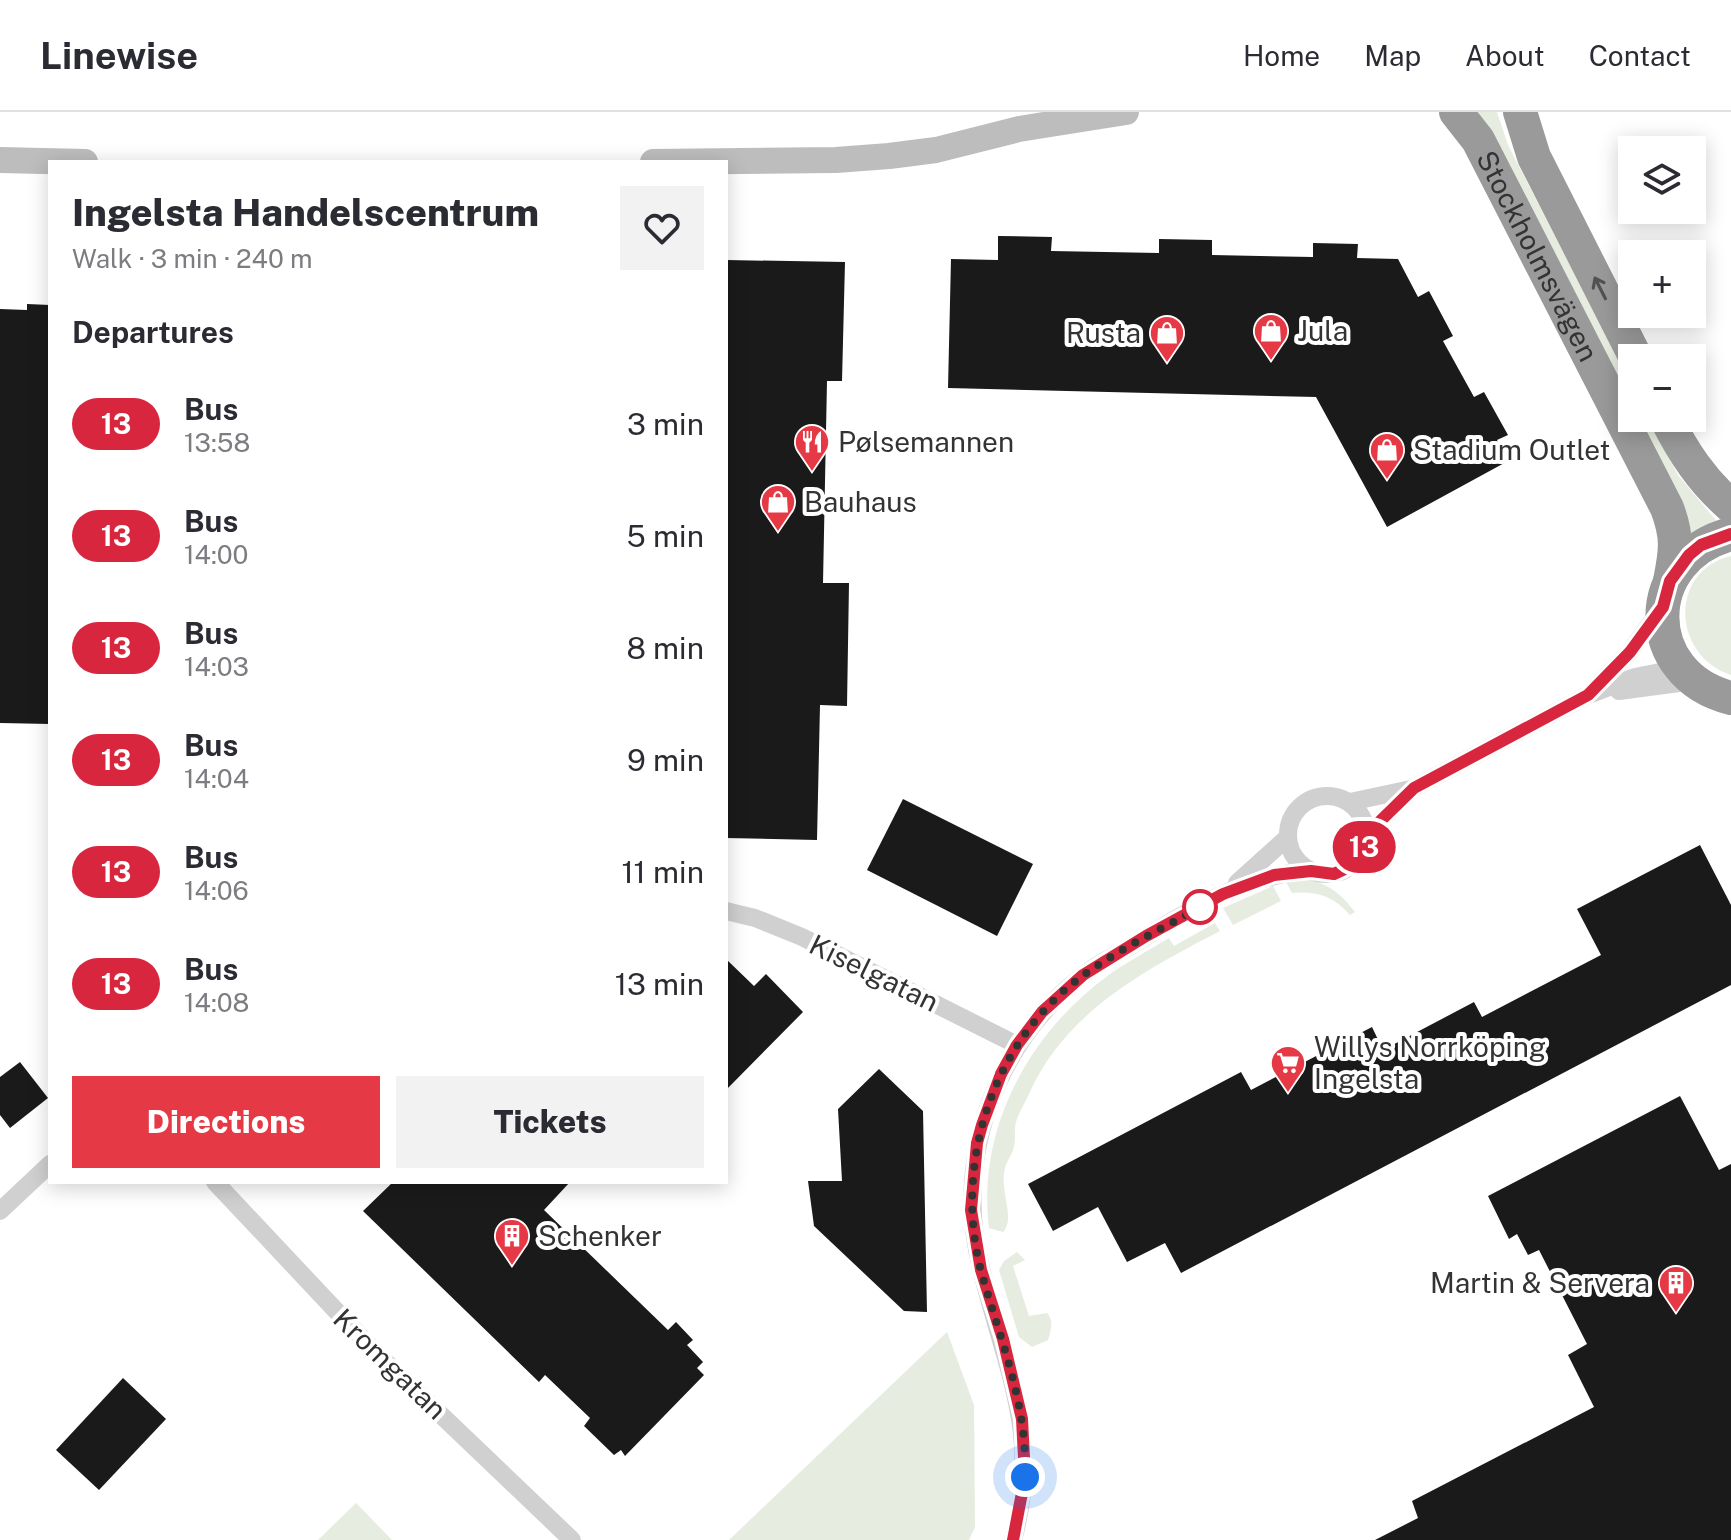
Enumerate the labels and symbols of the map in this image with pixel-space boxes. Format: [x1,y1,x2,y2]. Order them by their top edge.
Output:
street label: Stockholmsvägen [1470,145,1606,367]
one-way arrow [1592,277,1608,301]
shop icon: Jula [1252,312,1290,362]
shop icon: Rusta [1148,314,1186,364]
place label: Jula [1297,314,1348,347]
place label: Rusta [1066,316,1141,349]
restaurant icon: Pølsemannen [793,423,831,473]
place label: Pølsemannen [838,425,1014,458]
shop icon: Stadium Outlet [1368,431,1406,481]
place label: Stadium Outlet [1413,433,1610,466]
shop icon: Bauhaus [759,483,797,533]
place label: Bauhaus [804,485,917,518]
line badge: 13 [1328,821,1400,873]
unlabelled marker [1183,890,1217,924]
street label: Kiselgatan [804,927,944,1018]
place label: Willys Norrköping Ingelsta [1314,1030,1546,1095]
supermarket icon: Willys Norrköping Ingelsta [1269,1044,1307,1094]
building icon: Schenker [493,1217,531,1267]
place label: Schenker [538,1219,662,1252]
building icon: Martin & Servera [1657,1264,1695,1314]
place label: Martin & Servera [1430,1266,1650,1299]
street label: Kromgatan [327,1302,454,1426]
your location [1005,1457,1045,1497]

